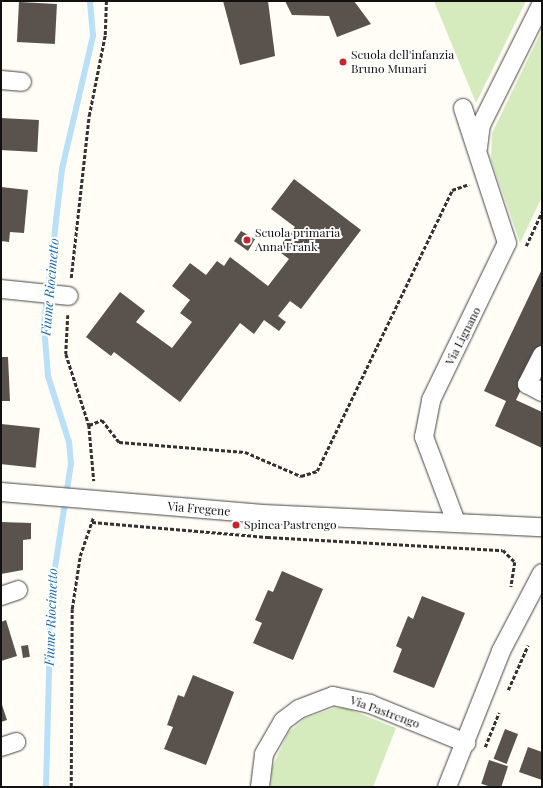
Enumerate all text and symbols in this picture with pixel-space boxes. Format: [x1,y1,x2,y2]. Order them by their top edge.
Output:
place label: Scuola dell'infanzia Bruno Munari [351,48,454,76]
marker: Scuola dell'infanzia Bruno Munari [338,57,348,67]
place label: Scuola primaria Anna Frank [255,226,340,254]
marker: Scuola primaria Anna Frank [242,235,252,245]
water label: Fiume Riocimetto [38,238,62,336]
street label: Via Lignano [442,304,484,368]
street label: Via Fregene [167,499,231,519]
place label: Spinea Pastrengo [244,518,337,532]
marker: Spinea Pastrengo [231,520,241,530]
water label: Fiume Riocimetto [42,568,60,666]
street label: Via Pastrengo [348,693,422,731]

